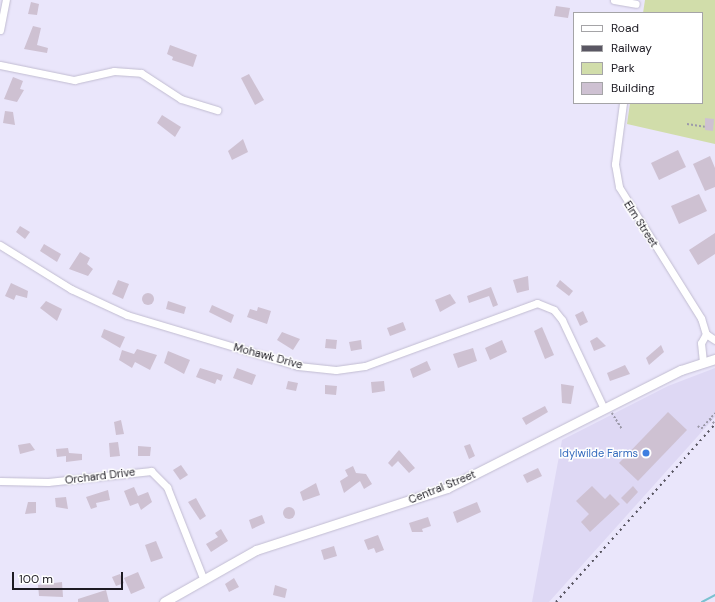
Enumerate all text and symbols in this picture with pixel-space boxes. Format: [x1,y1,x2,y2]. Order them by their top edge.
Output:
legend [573,12,703,104]
text: Road [611,20,639,36]
text: Railway [611,40,652,56]
text: Park [611,60,635,76]
text: Building [611,80,655,96]
street label: Elm Street [621,198,661,250]
street label: Mohawk Drive [232,340,304,372]
place label: Idylwilde Farms [560,446,638,460]
marker: Idylwilde Farms [641,448,651,458]
street label: Orchard Drive [64,465,136,487]
street label: Central Street [406,468,478,506]
scale bar [14,564,125,590]
text: 100 m [19,571,53,587]

